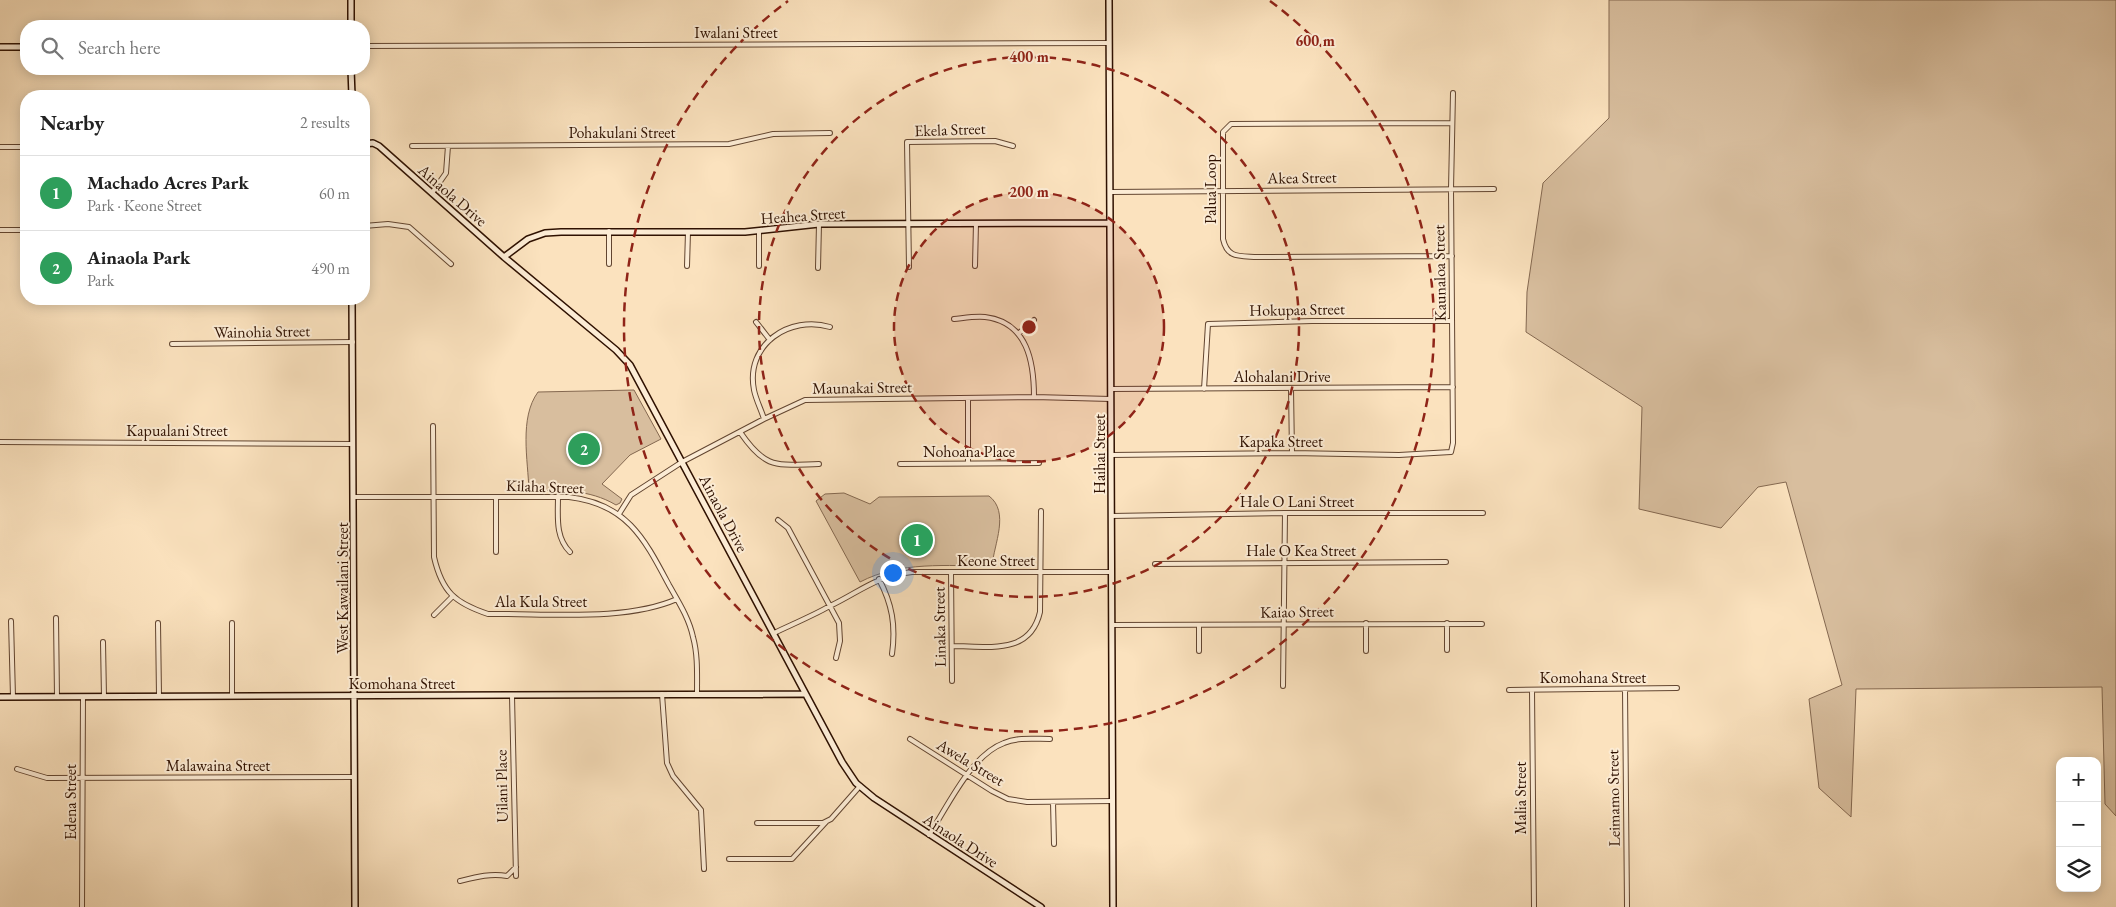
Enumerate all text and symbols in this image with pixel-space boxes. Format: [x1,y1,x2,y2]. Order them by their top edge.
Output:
search box [20,20,370,75]
street label: Iwalani Street [694,22,778,43]
text: 600 m [1295,31,1335,50]
icon: search [38,34,66,62]
text: Search here [78,35,160,60]
text: 400 m [1009,47,1049,66]
text: Nearby [40,109,104,136]
text: 2 results [300,112,350,133]
street label: Ekela Street [914,118,986,141]
street label: Pohakulani Street [568,122,676,143]
street label: Palua Loop [1200,154,1221,224]
street label: Ainaola Drive [413,159,492,231]
street label: Akea Street [1266,166,1337,189]
text: Machado Acres Park [87,170,249,195]
text: 200 m [1009,182,1049,201]
text: 1 [52,183,60,204]
text: 60 m [319,183,350,204]
text: Park · Keone Street [87,195,202,216]
street label: Heahea Street [760,202,846,229]
street label: Kaunaloa Street [1428,224,1451,322]
text: Ainaola Park [87,245,191,270]
text: 2 [52,258,60,279]
text: 490 m [311,258,350,279]
text: Park [87,270,114,291]
street label: Hokupaa Street [1249,298,1345,321]
centre of rings [1020,318,1038,336]
street label: Wainohia Street [214,320,310,343]
street label: Alohalani Drive [1232,366,1331,387]
street label: Maunakai Street [812,376,912,399]
street label: Haihai Street [1089,414,1110,494]
street label: Kapualani Street [126,420,228,441]
pin: 2 [568,430,600,468]
street label: Kapaka Street [1239,431,1323,452]
street label: Nohoana Place [923,441,1015,462]
street label: Ainaola Drive [694,470,753,556]
street label: Kilaha Street [506,475,584,498]
street label: Hale O Lani Street [1240,491,1354,512]
pin: 1 [901,521,933,559]
street label: West Kawailani Street [332,522,353,654]
street label: Hale O Kea Street [1246,540,1356,561]
street label: Keone Street [957,550,1035,571]
your location [880,560,906,586]
street label: Linaka Street [928,587,951,667]
street label: Ala Kula Street [494,591,587,612]
street label: Kaiao Street [1260,600,1334,623]
street label: Komohana Street [1540,667,1646,688]
street label: Komohana Street [349,673,455,694]
street label: Awela Street [932,734,1008,791]
street label: Uilani Place [490,749,513,823]
street label: Leimamo Street [1602,749,1625,847]
street label: Malawaina Street [166,755,270,776]
map controls [2056,757,2101,892]
button: + [2056,757,2101,802]
street label: Malia Street [1510,762,1531,834]
street label: Edena Street [60,764,81,840]
button: − [2056,802,2101,847]
street label: Ainaola Drive [918,808,1002,872]
button: layers [2056,847,2101,892]

